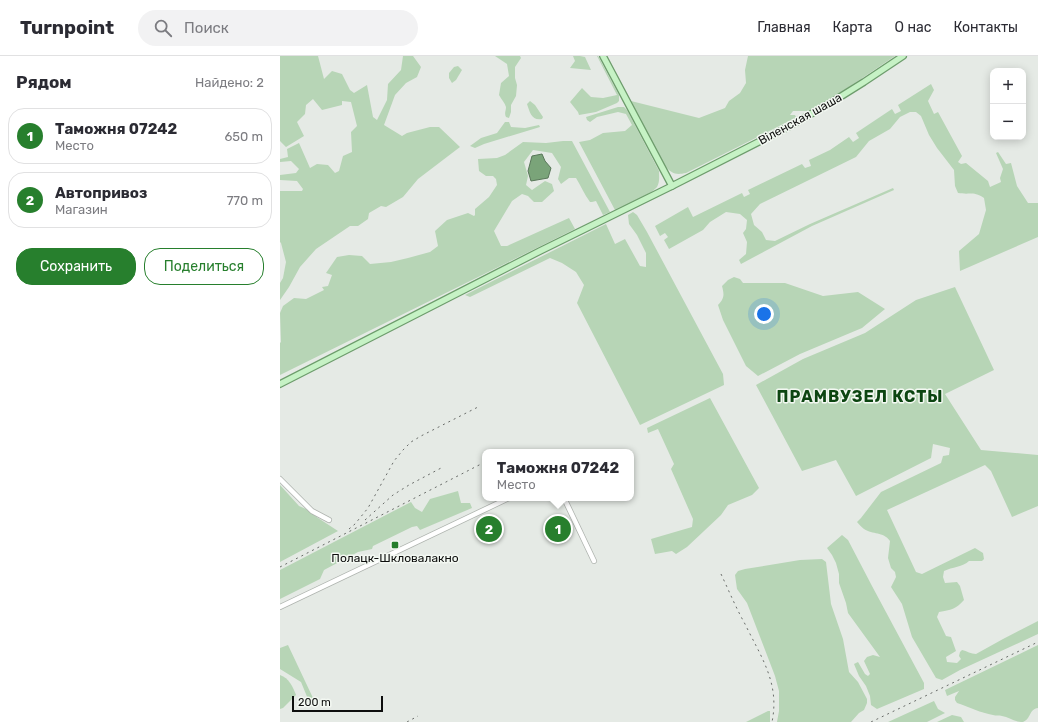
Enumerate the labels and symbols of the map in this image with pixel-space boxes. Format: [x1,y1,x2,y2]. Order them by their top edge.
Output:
street label: Віленская шаша [756,90,844,148]
your location [754,304,774,324]
district label: ПРАМВУЗЕЛ КСТЫ [777,387,943,406]
pin: 2 [476,514,502,544]
pin: 1 [545,514,571,544]
marker: Полацк-Шкловалакно [390,540,400,550]
place label: Полацк-Шкловалакно [331,551,459,565]
scale bar [292,694,383,713]

